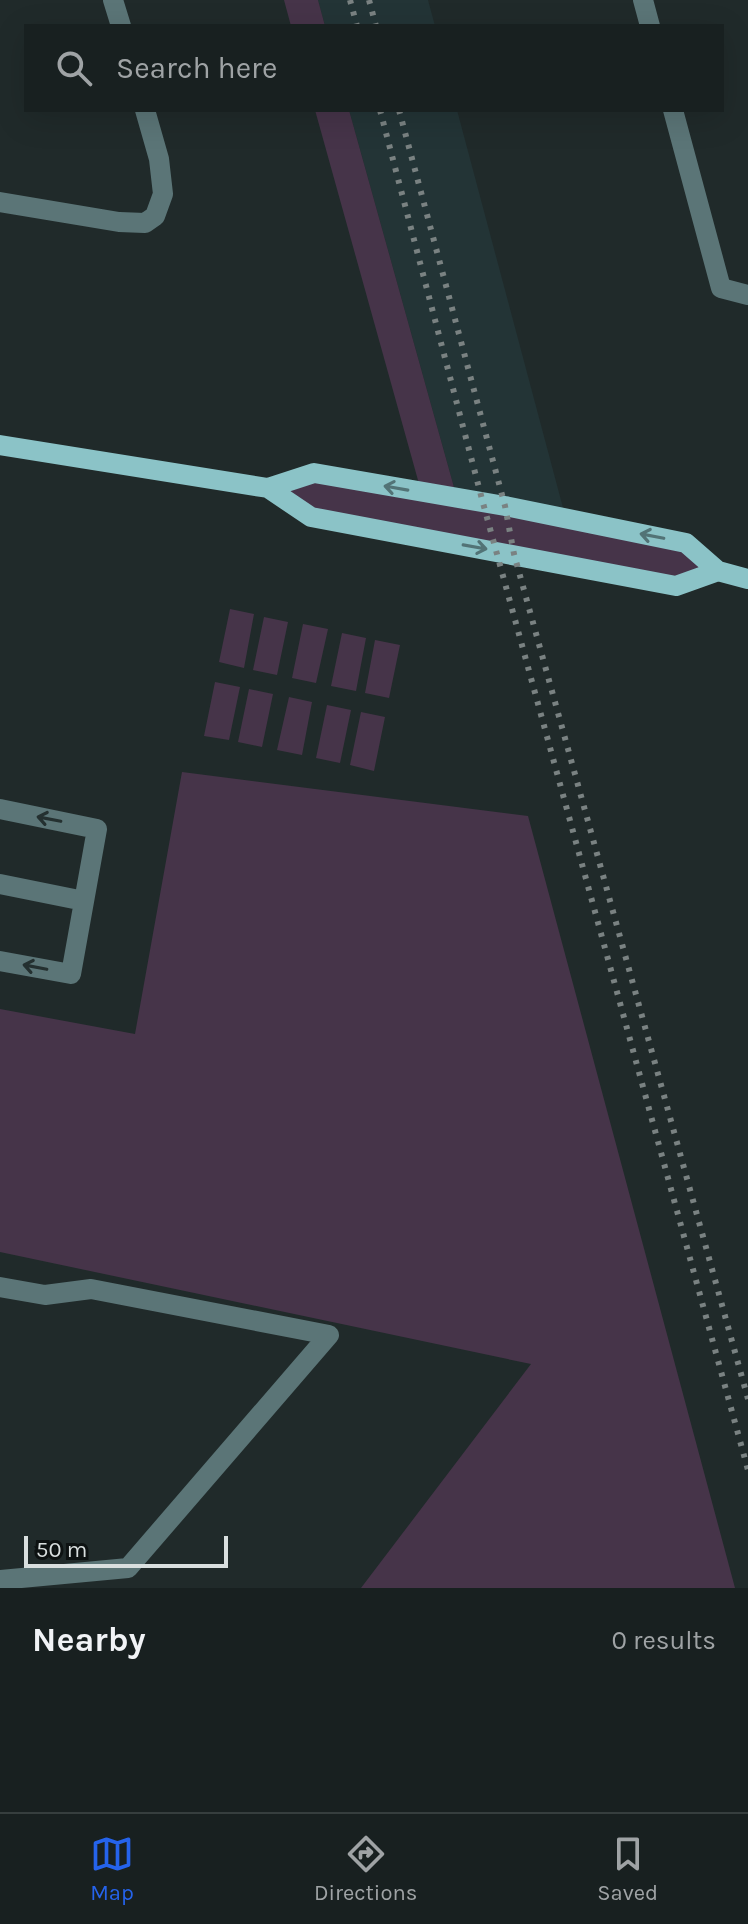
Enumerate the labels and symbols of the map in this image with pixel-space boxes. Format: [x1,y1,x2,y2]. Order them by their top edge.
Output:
one-way arrow [384,479,409,494]
one-way arrow [639,527,665,542]
one-way arrow [462,540,487,555]
one-way arrow [36,811,62,826]
one-way arrow [23,959,49,974]
scale bar [24,1532,228,1568]

